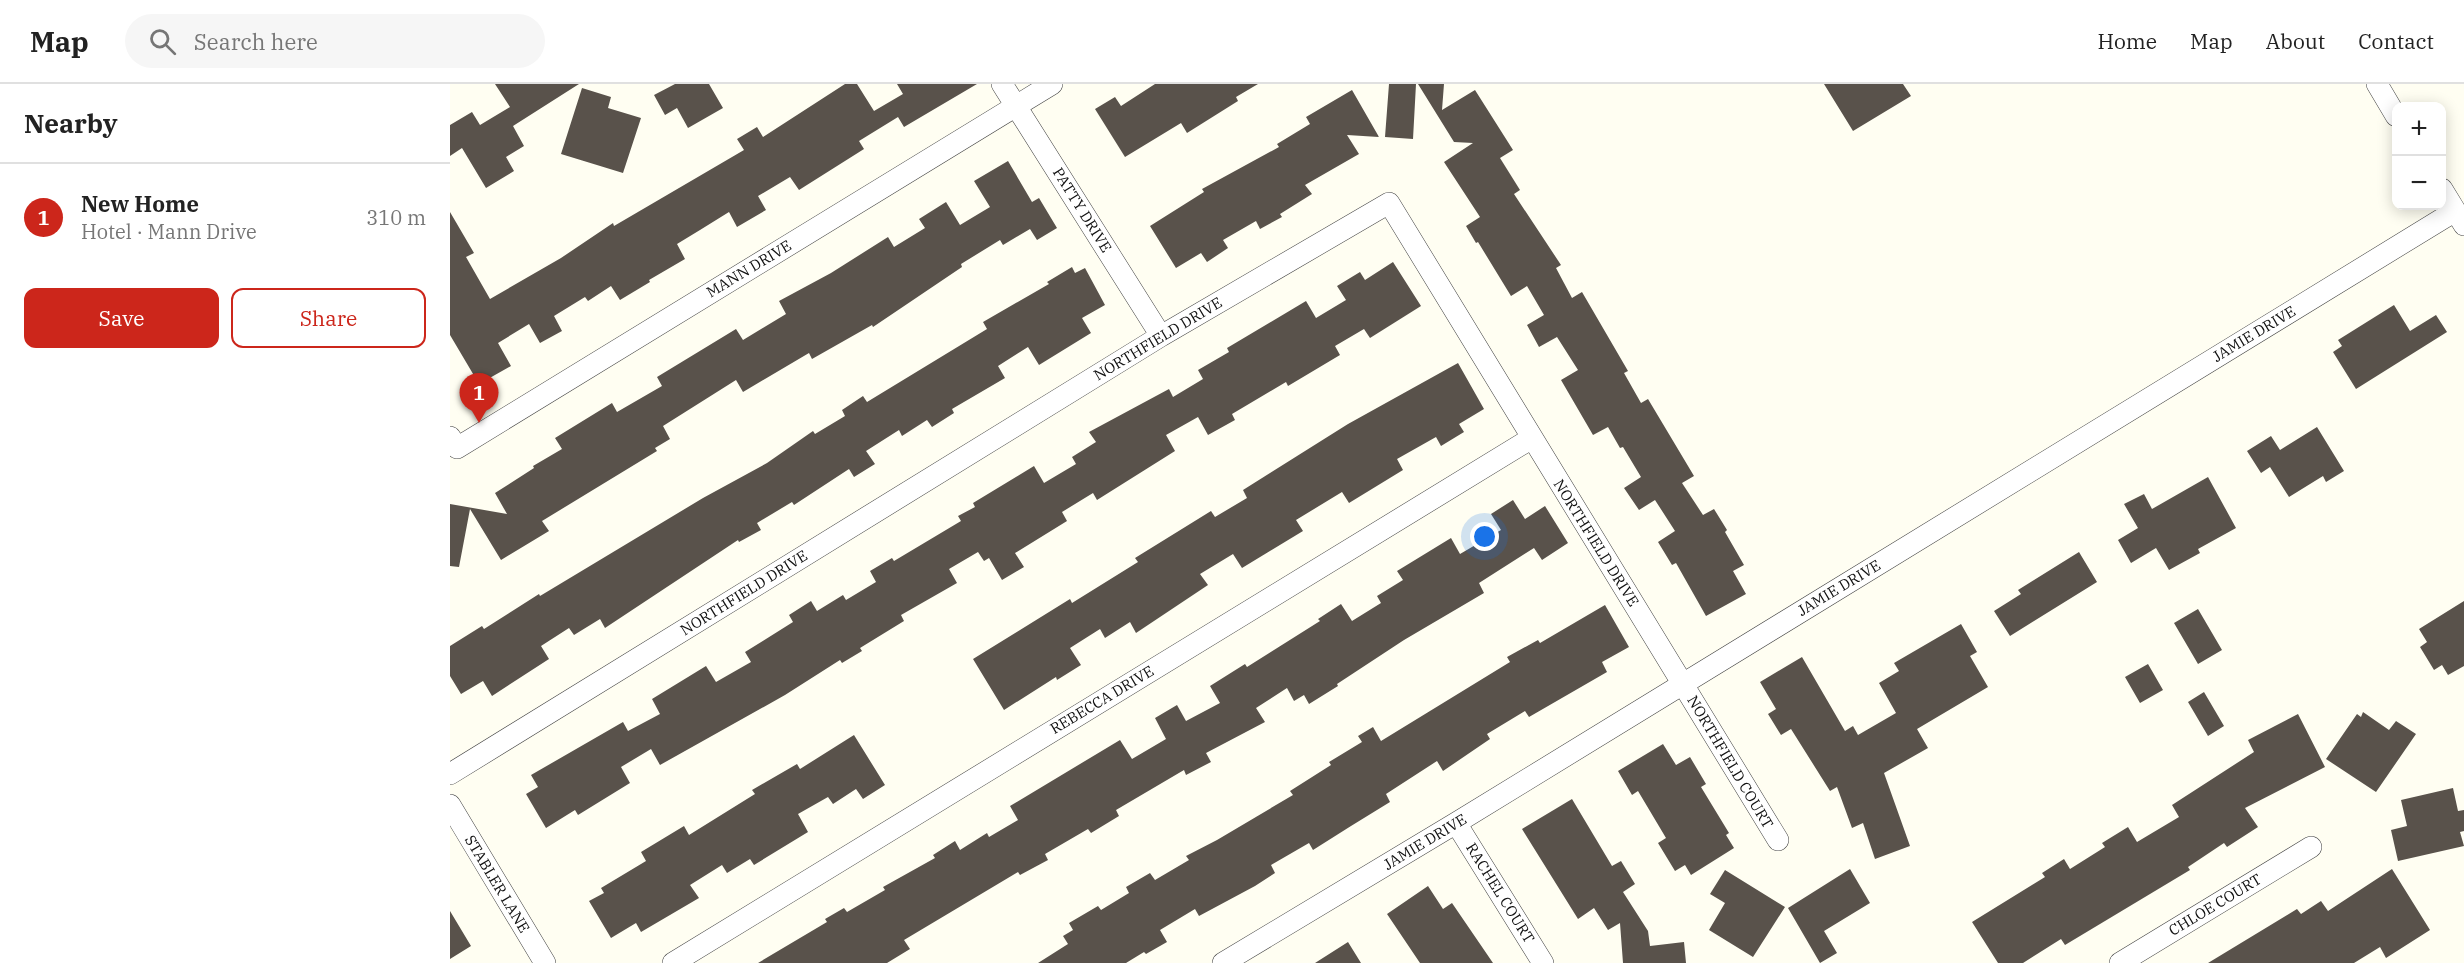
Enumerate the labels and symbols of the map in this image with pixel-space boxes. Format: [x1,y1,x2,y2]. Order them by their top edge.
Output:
street label: PATTY DRIVE [1049,164,1116,256]
street label: MANN DRIVE [703,236,795,301]
street label: NORTHFIELD DRIVE [1090,293,1225,384]
street label: JAMIE DRIVE [2209,301,2299,366]
pin: 1 [459,374,498,423]
street label: NORTHFIELD DRIVE [1550,476,1643,610]
your location [1470,522,1499,551]
street label: NORTHFIELD DRIVE [677,546,811,639]
street label: JAMIE DRIVE [1794,555,1884,620]
street label: REBECCA DRIVE [1046,661,1157,738]
street label: NORTHFIELD COURT [1683,692,1778,832]
street label: JAMIE DRIVE [1380,809,1470,874]
street label: STABLER LANE [461,831,534,936]
street label: RACHEL COURT [1462,839,1539,947]
street label: CHLOE COURT [2165,869,2265,940]

